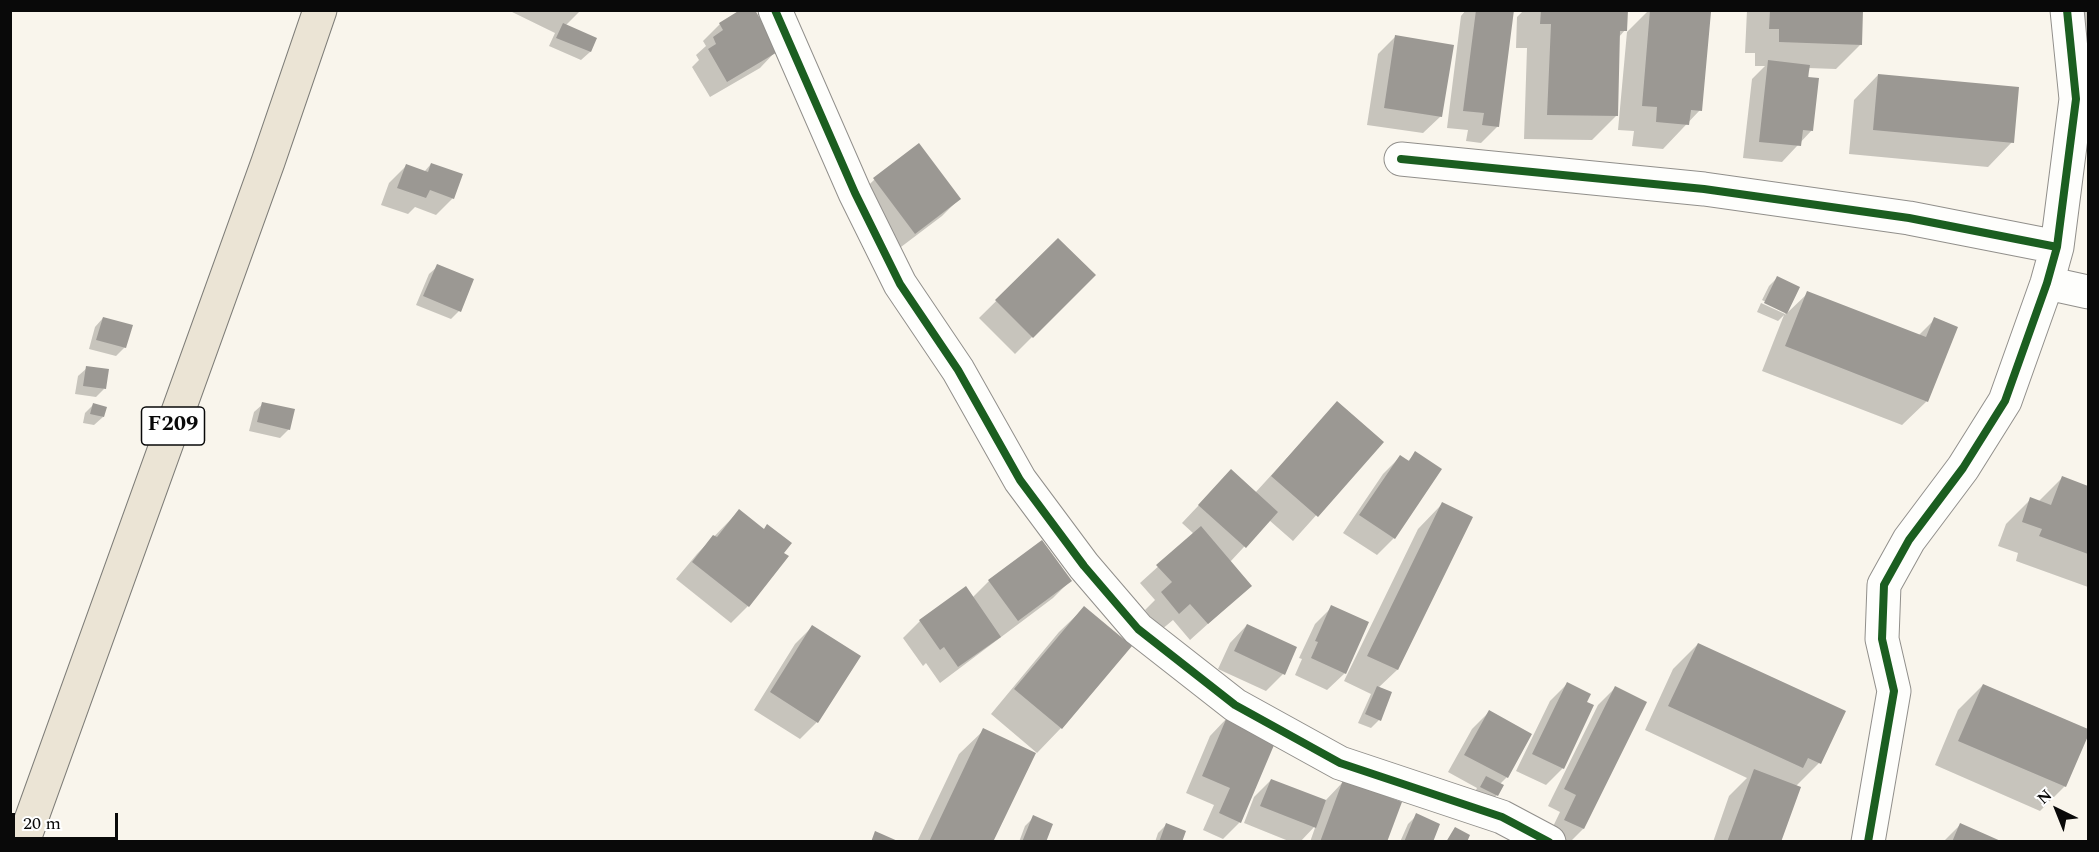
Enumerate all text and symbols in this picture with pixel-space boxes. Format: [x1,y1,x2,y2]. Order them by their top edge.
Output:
road number: F209 [142,407,204,445]
north arrow [2027,780,2087,840]
text: N [2032,784,2058,810]
scale bar [15,801,122,839]
text: 20 m [23,810,61,837]

